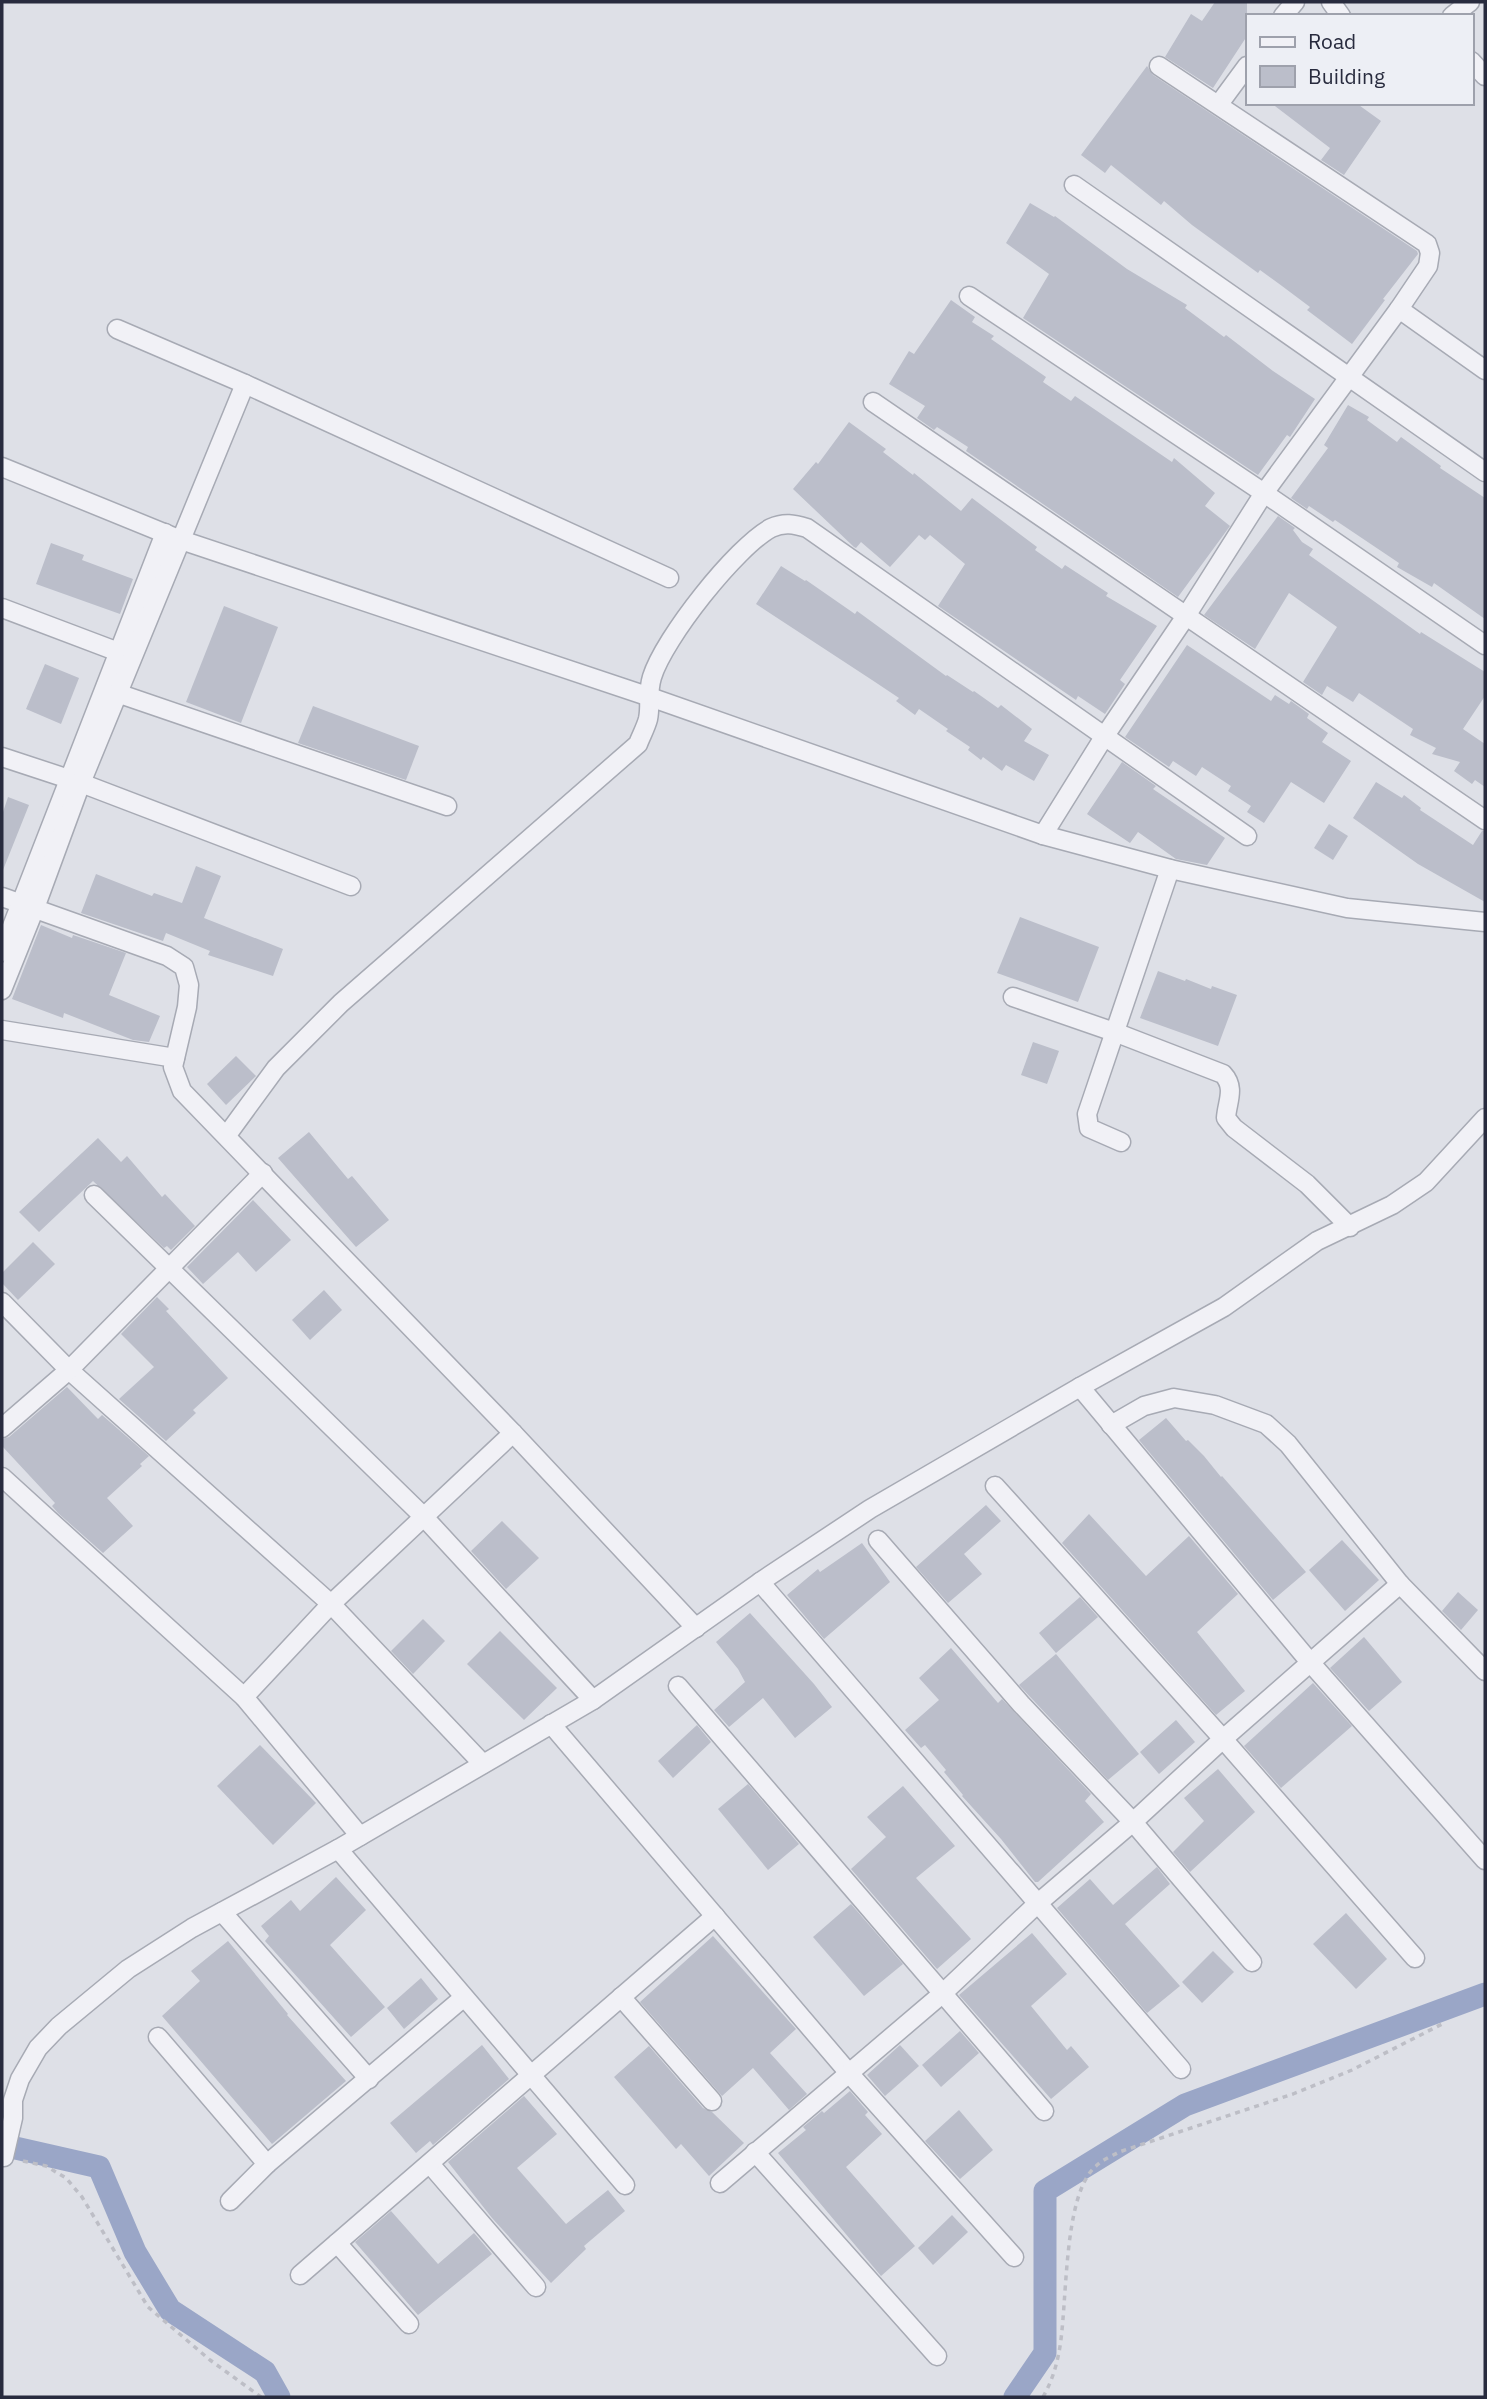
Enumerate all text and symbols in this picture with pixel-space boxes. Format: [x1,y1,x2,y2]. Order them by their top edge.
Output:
legend [1246,14,1473,105]
text: Road [1308,27,1356,55]
text: Building [1308,62,1385,90]

